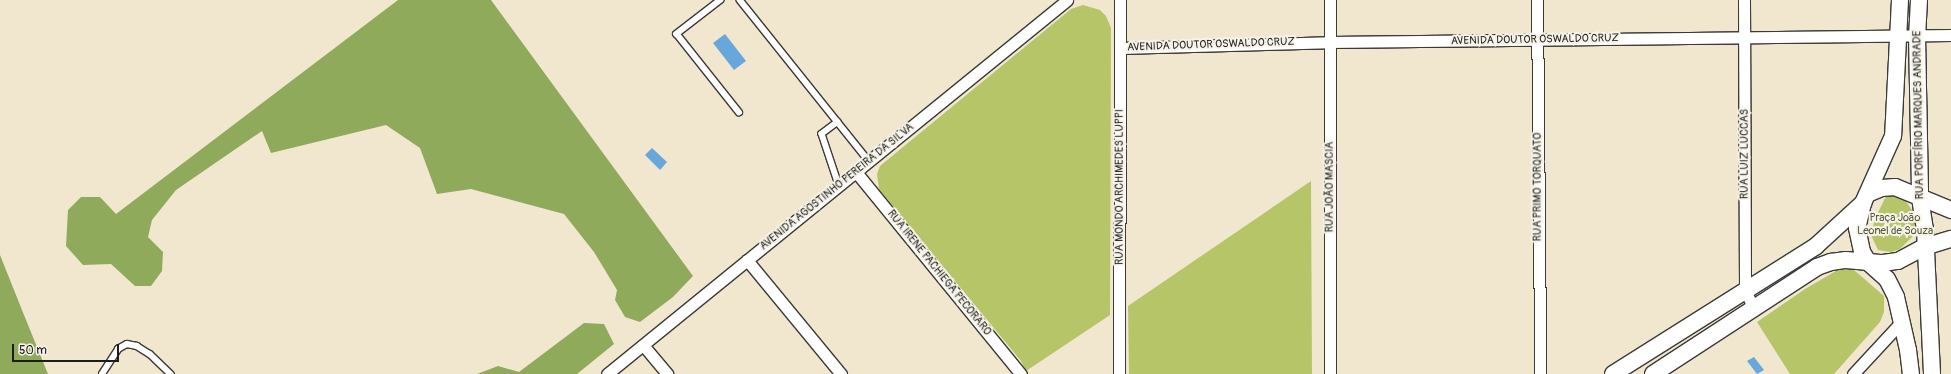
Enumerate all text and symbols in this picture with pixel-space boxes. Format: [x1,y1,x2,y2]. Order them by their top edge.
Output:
street label: RUA PORFÍRIO MARQUES ANDRADE [1911,31,1927,199]
street label: AVENIDA DOUTOR OSWALDO CRUZ [1451,32,1619,48]
street label: AVENIDA DOUTOR OSWALDO CRUZ [1127,35,1295,55]
street label: RUA MONDO ARCHIMEDES LUPPI [1113,109,1127,265]
street label: RUA LUIZ LUCCAS [1738,109,1752,199]
street label: AVENIDA AGOSTINHO PEREIRA DA SILVA [757,121,917,253]
street label: RUA PRIMO TORQUATO [1531,133,1545,241]
street label: RUA JOÃO MASCIA [1323,142,1337,232]
street label: RUA IRENE PACHIEGA PECORARO [884,208,994,338]
park label: Praça João Leonel de Souza [1857,212,1933,238]
scale bar [14,336,121,362]
text: 50 m [19,343,47,358]

